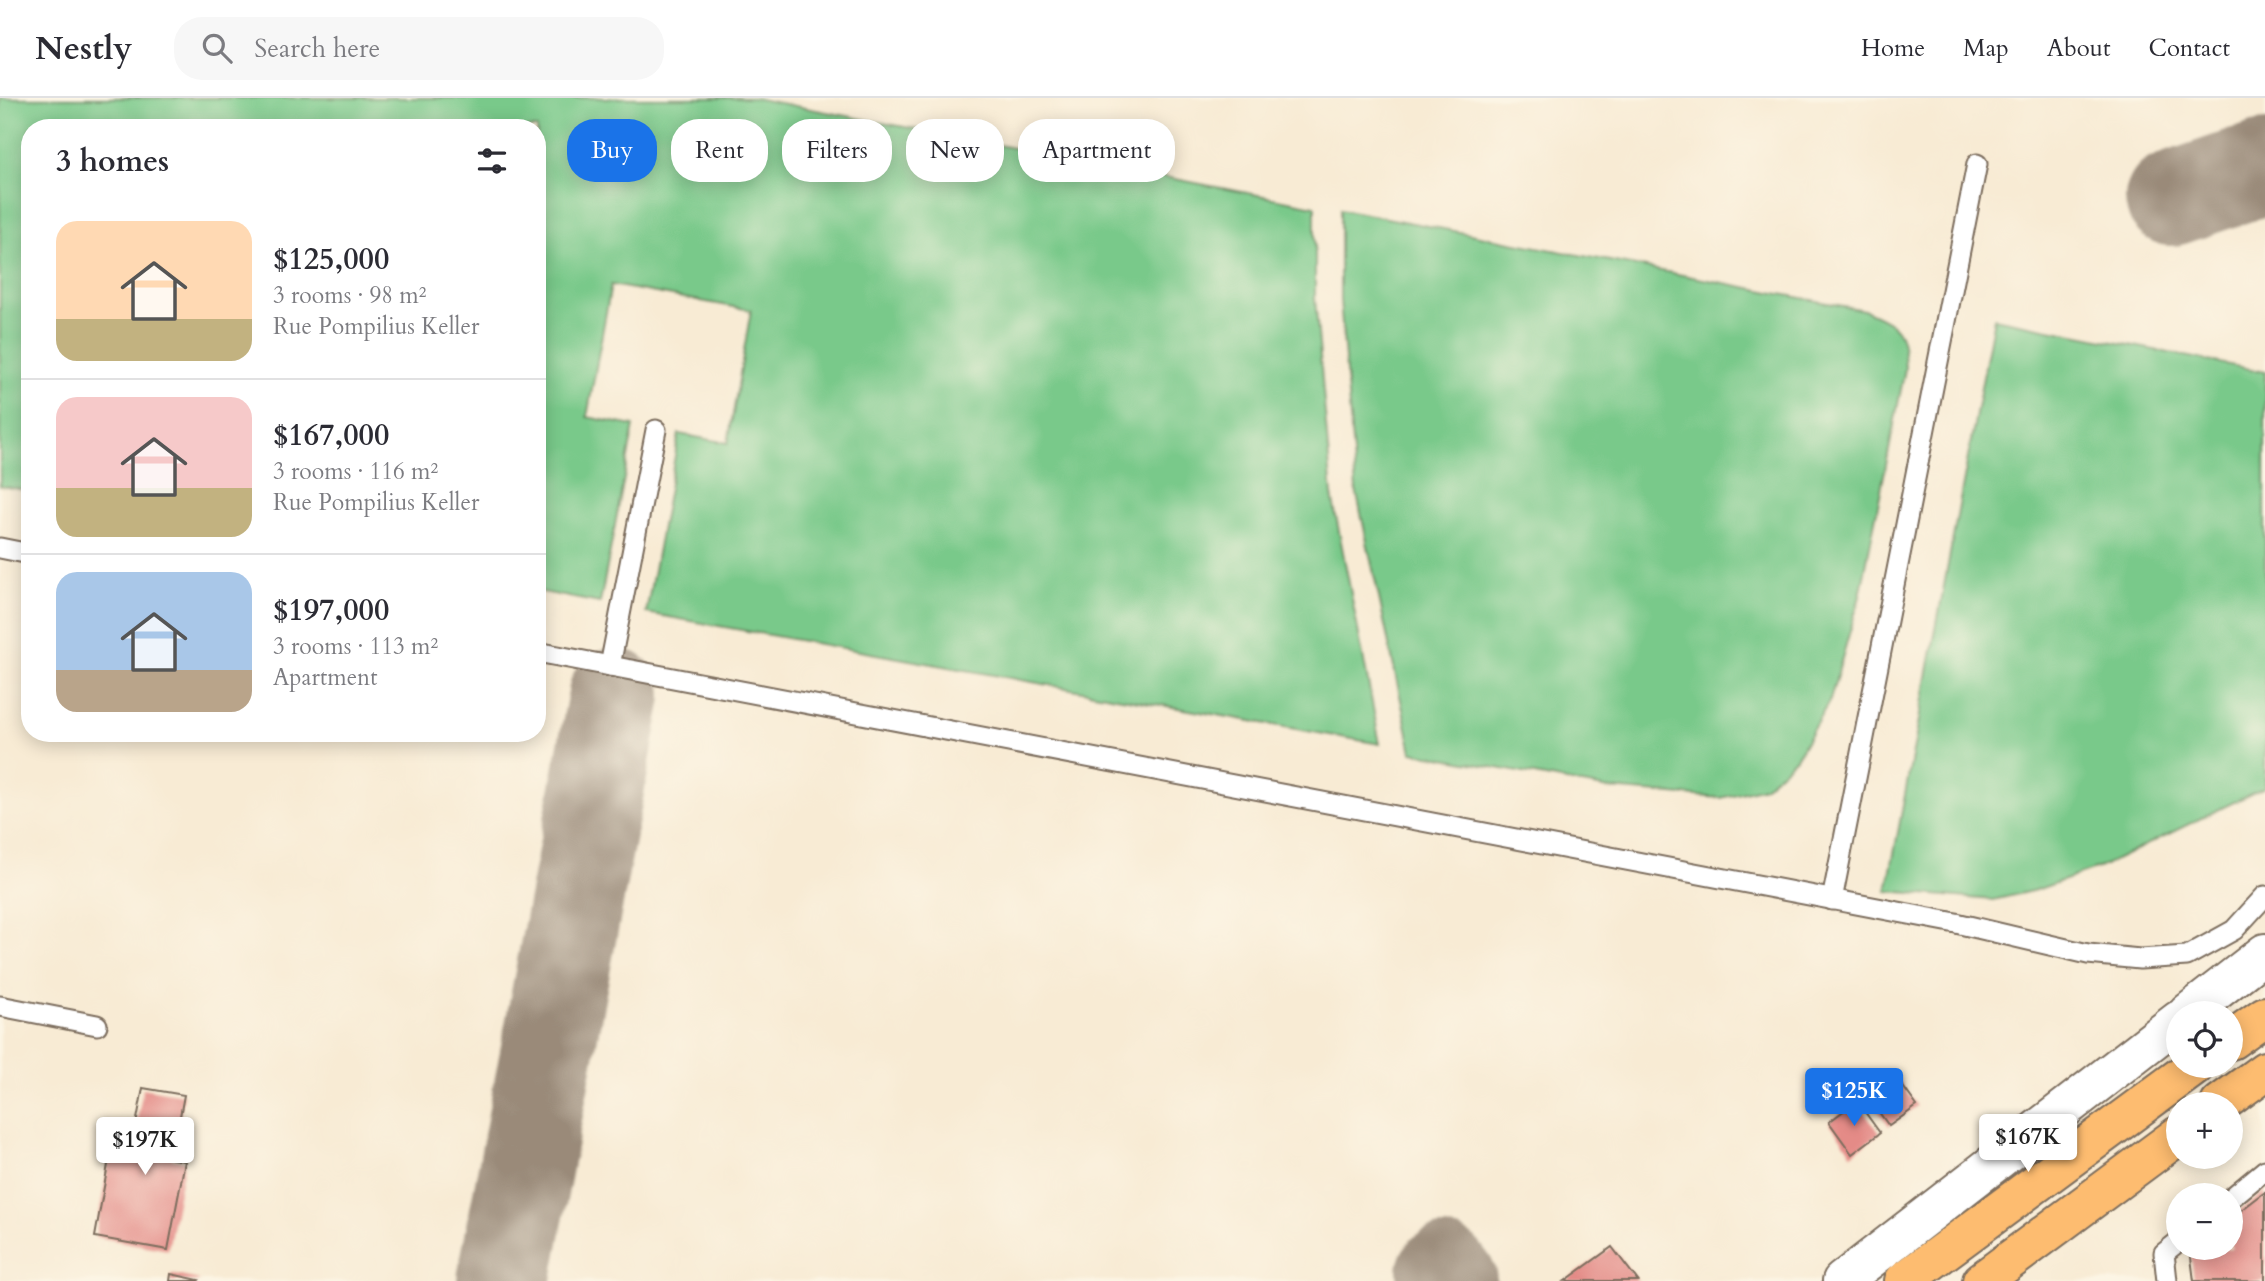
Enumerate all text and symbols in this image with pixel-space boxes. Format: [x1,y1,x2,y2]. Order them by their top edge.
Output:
search box [174,17,664,80]
text: Nestly [35,26,132,71]
icon: search [198,29,236,67]
text: Search here [254,31,380,66]
text: Home [1861,32,1925,65]
text: Map [1963,32,2009,65]
text: About [2047,32,2111,65]
text: Contact [2149,32,2230,65]
chip: Buy [567,119,657,182]
chip: Rent [671,119,768,182]
chip: Filters [782,119,892,182]
chip: New [906,119,1004,182]
chip: Apartment [1018,119,1175,182]
text: 3 homes [56,141,169,182]
icon: filters [473,142,511,180]
text: $125,000 [273,239,389,280]
icon: home [112,249,196,333]
text: 3 rooms · 98 m² [273,280,426,311]
text: Rue Pompilius Keller [273,311,479,342]
text: $167,000 [273,415,389,456]
icon: home [112,425,196,509]
text: 3 rooms · 116 m² [273,456,438,487]
text: Rue Pompilius Keller [273,487,479,518]
text: $197,000 [273,590,389,631]
icon: home [112,600,196,684]
text: 3 rooms · 113 m² [273,631,438,662]
text: Apartment [273,662,377,693]
map controls [2166,1001,2243,1260]
button: locate [2166,1001,2243,1078]
pin: $125K [1805,1068,1903,1128]
text: $125K [1821,1075,1887,1106]
button: + [2166,1092,2243,1169]
pin: $167K [1979,1114,2077,1174]
pin: $197K [96,1118,194,1177]
text: $167K [1995,1121,2061,1152]
text: $197K [112,1124,178,1155]
button: − [2166,1183,2243,1260]

